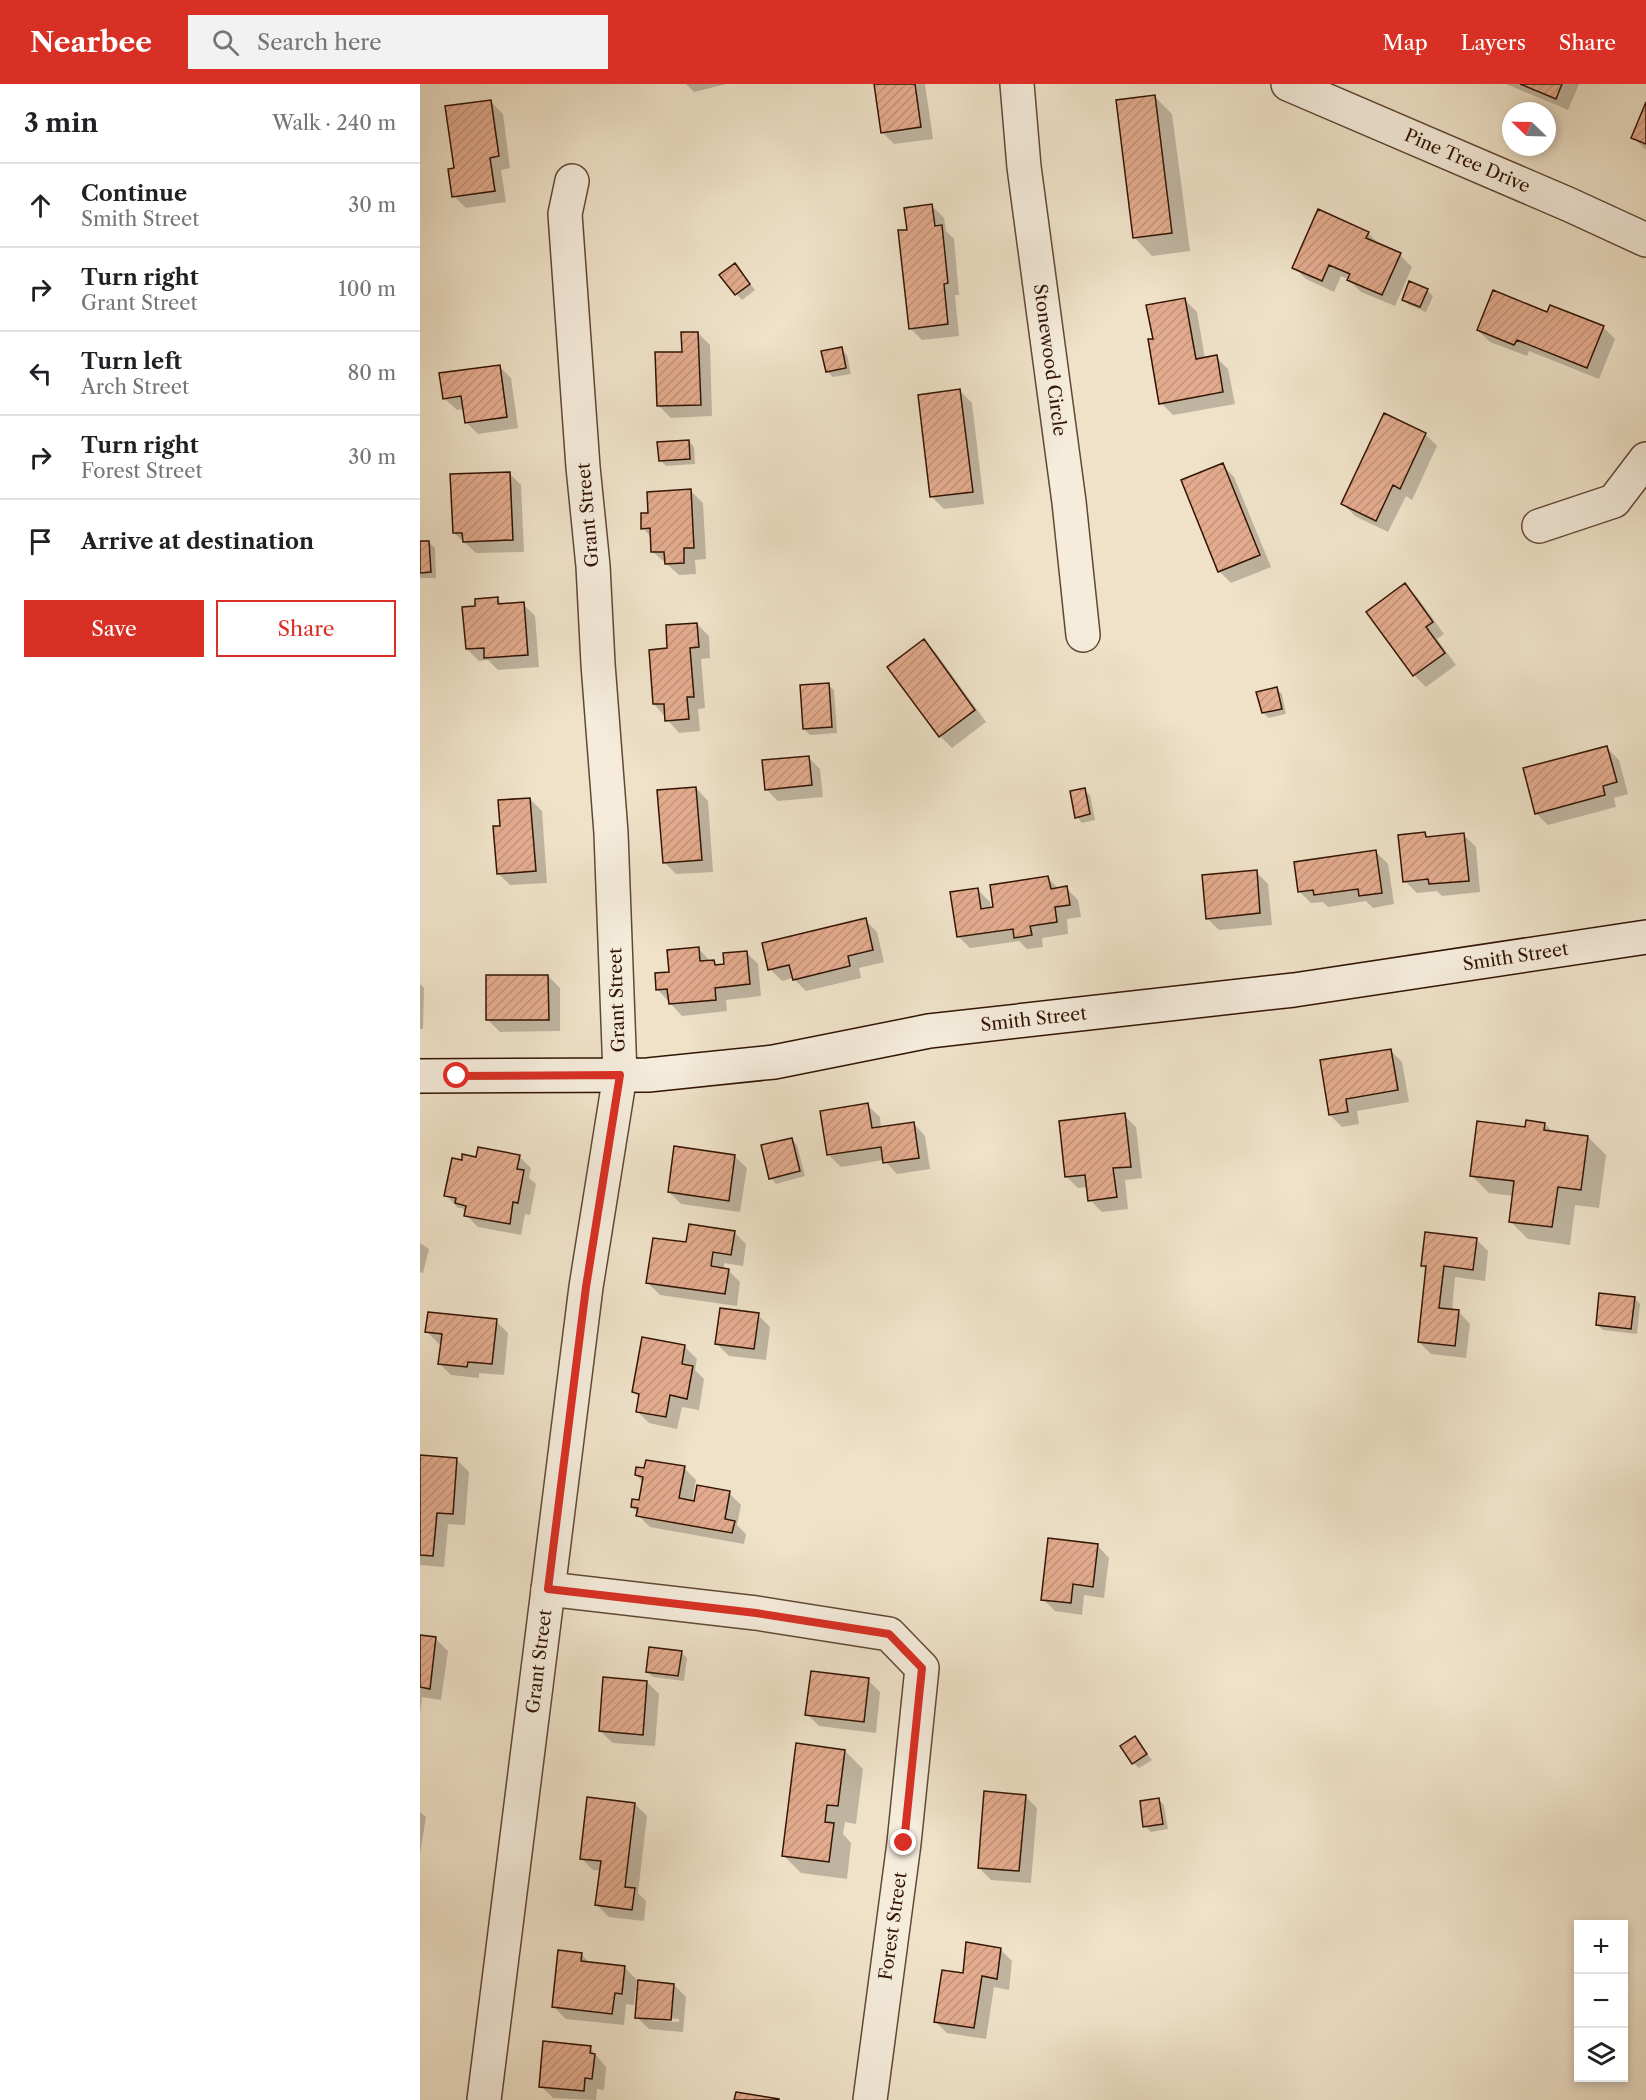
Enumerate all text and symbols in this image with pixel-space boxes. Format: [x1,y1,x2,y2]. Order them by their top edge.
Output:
search box [188,15,608,69]
text: Nearbee [30,25,152,59]
icon: search [209,26,242,59]
text: Search here [257,29,382,56]
text: Map [1383,30,1428,55]
text: Layers [1461,30,1526,55]
text: Share [1559,30,1616,55]
north arrow [1502,102,1556,156]
text: 3 min [24,107,98,139]
text: Walk · 240 m [272,111,396,135]
street label: Pine Tree Drive [1401,124,1533,198]
text: Continue [81,180,187,207]
icon: ahead [24,189,57,222]
text: 30 m [348,193,396,217]
text: Smith Street [81,207,199,231]
text: Turn right [81,264,199,291]
icon: right [24,273,57,306]
text: 100 m [338,277,396,301]
street label: Stonewood Circle [1029,283,1071,437]
text: Grant Street [81,291,198,315]
text: Turn left [81,348,182,375]
icon: left [24,357,57,390]
text: 80 m [348,361,396,385]
text: Arch Street [81,375,189,399]
text: Turn right [81,432,199,459]
icon: right [24,441,57,474]
text: 30 m [348,445,396,469]
text: Forest Street [81,459,202,483]
street label: Grant Street [572,461,604,568]
icon: arrive [24,525,57,558]
text: Arrive at destination [81,528,314,555]
button: Save [24,600,204,657]
button: Share [216,600,396,657]
street label: Smith Street [1461,938,1570,975]
street label: Grant Street [604,947,630,1053]
street label: Smith Street [979,1002,1088,1036]
route start [443,1062,469,1088]
street label: Grant Street [522,1607,557,1715]
route end [890,1829,916,1855]
street label: Forest Street [875,1870,912,1982]
map controls [1574,1920,1628,2082]
button: + [1574,1920,1628,1974]
button: − [1574,1974,1628,2028]
button: layers [1574,2028,1628,2082]

